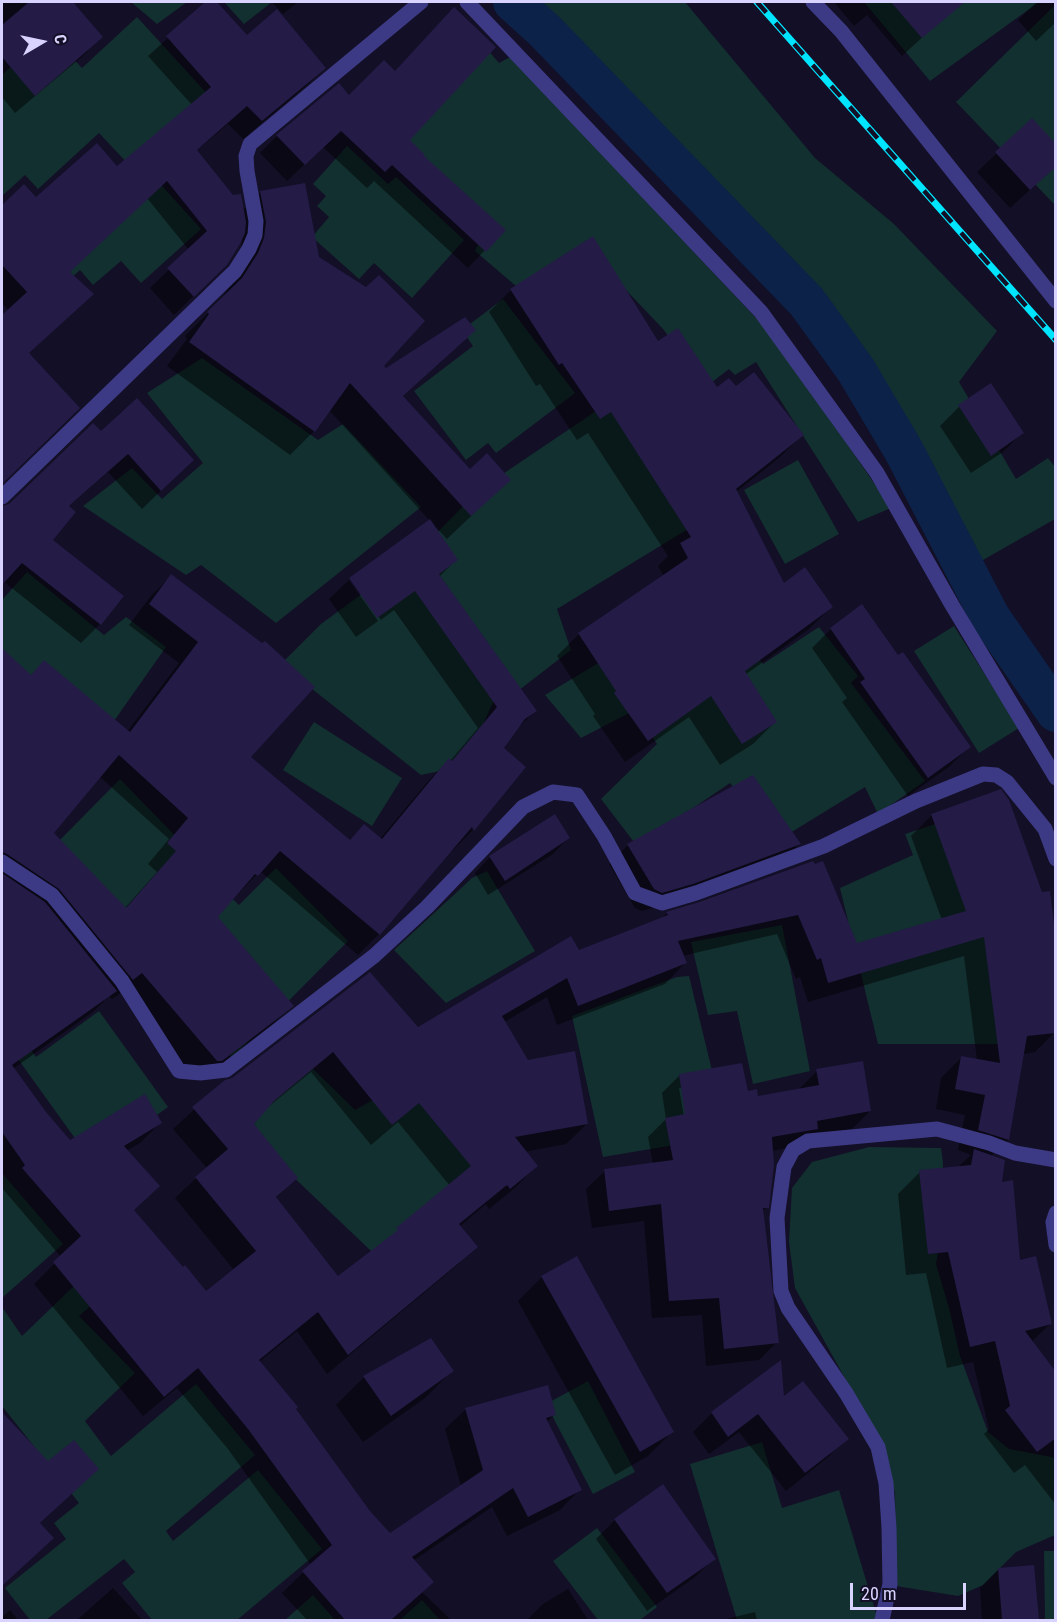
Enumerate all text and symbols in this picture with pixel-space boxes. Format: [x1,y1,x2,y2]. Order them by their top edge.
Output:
north arrow [12,12,72,72]
text: С [50,33,70,45]
scale bar [853,1571,968,1609]
text: 20 m [861,1583,896,1604]

